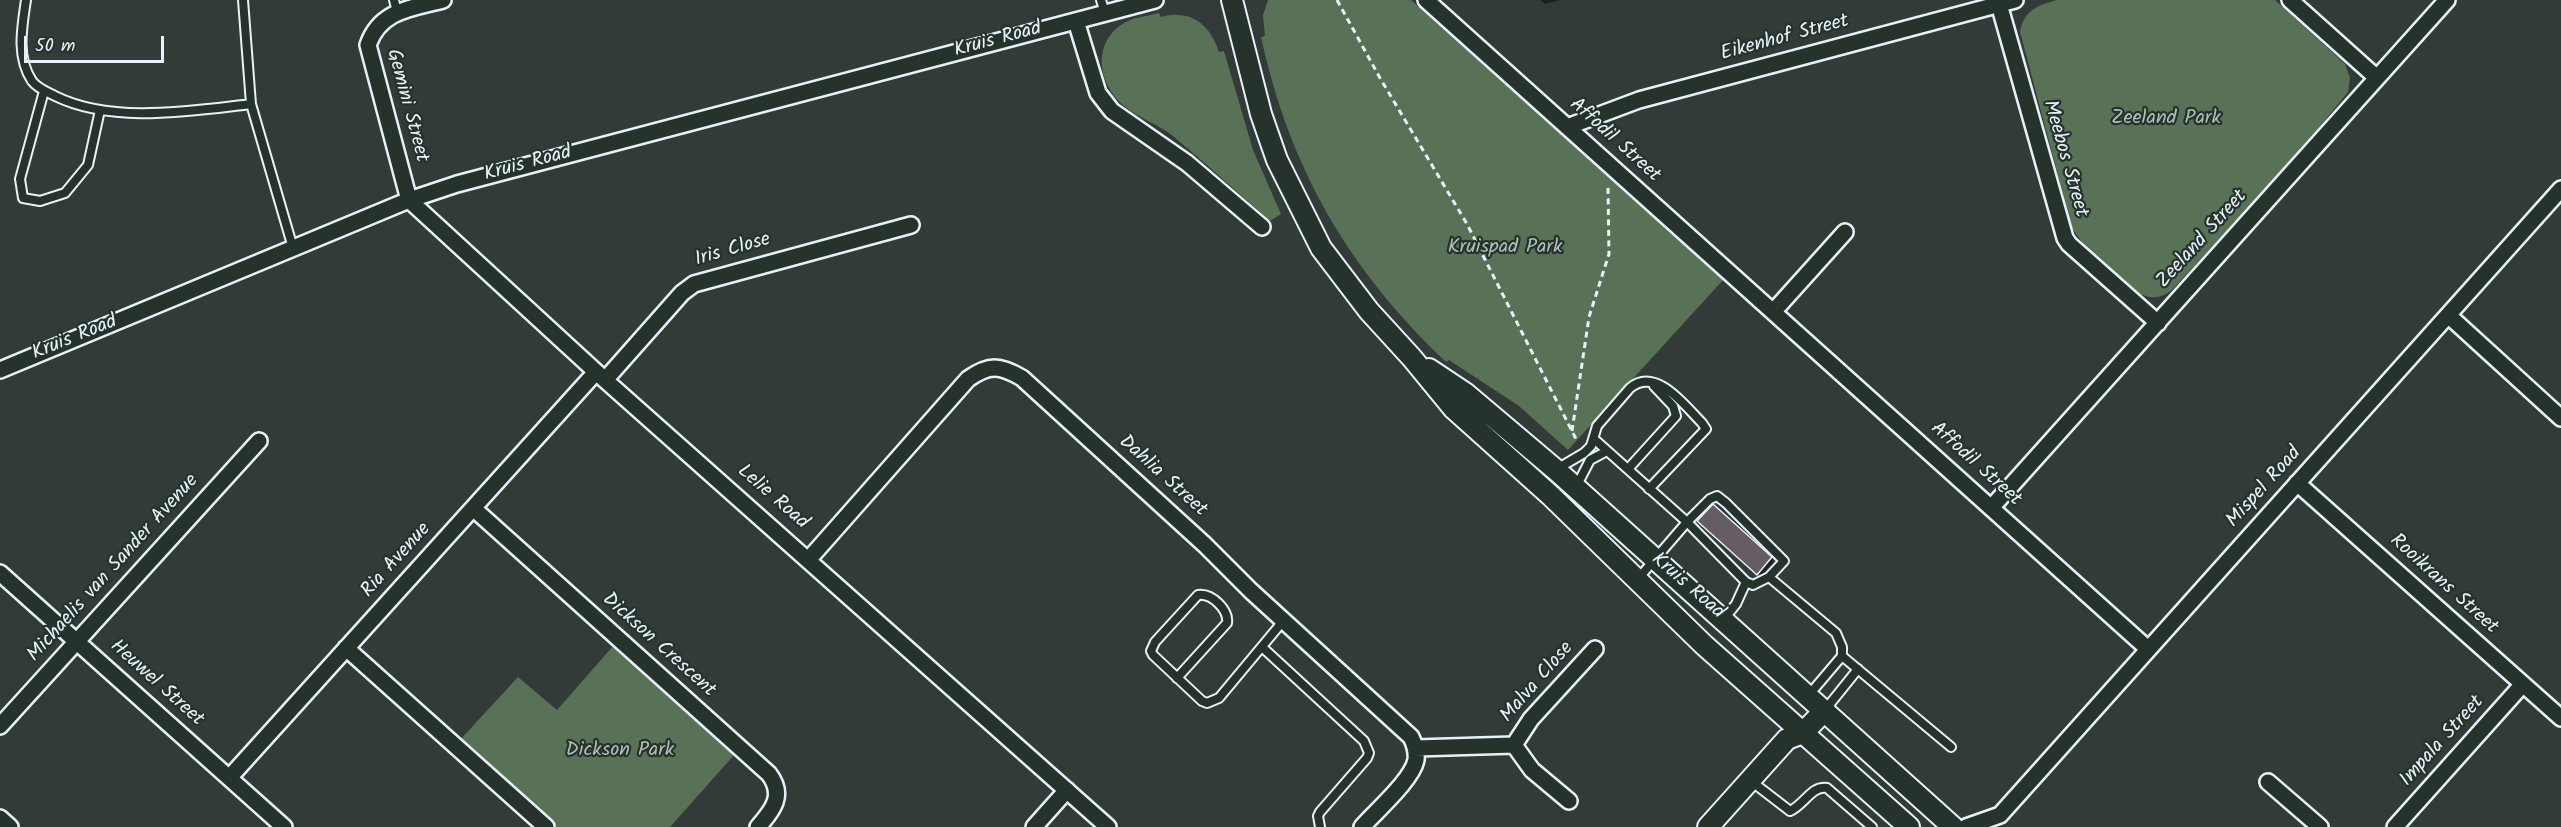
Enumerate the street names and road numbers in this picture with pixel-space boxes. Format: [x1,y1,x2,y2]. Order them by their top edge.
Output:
street label: Eikenhof Street [1718,10,1852,68]
street label: Kruis Road [952,18,1044,64]
street label: Gemini Street [379,47,433,165]
street label: Affodil Street [1563,94,1665,188]
street label: Meebos Street [2036,98,2092,220]
street label: Kruis Road [482,142,574,188]
street label: Zeeland Street [2153,186,2253,294]
street label: Iris Close [692,229,774,273]
street label: Kruis Road [29,311,121,367]
street label: Affodil Street [1924,418,2026,512]
street label: Dahlia Street [1113,431,1211,523]
street label: Mispel Road [2222,443,2308,533]
street label: Lelie Road [731,461,813,535]
street label: Michaelis van Sander Avenue [23,470,205,668]
street label: Ria Avenue [357,519,437,603]
street label: Rooikrans Street [2384,530,2502,640]
street label: Kruis Road [1645,549,1729,625]
street label: Dickson Crescent [596,589,720,703]
street label: Heuwel Street [104,636,208,732]
street label: Malva Close [1496,638,1580,728]
street label: Impala Street [2396,692,2490,792]

